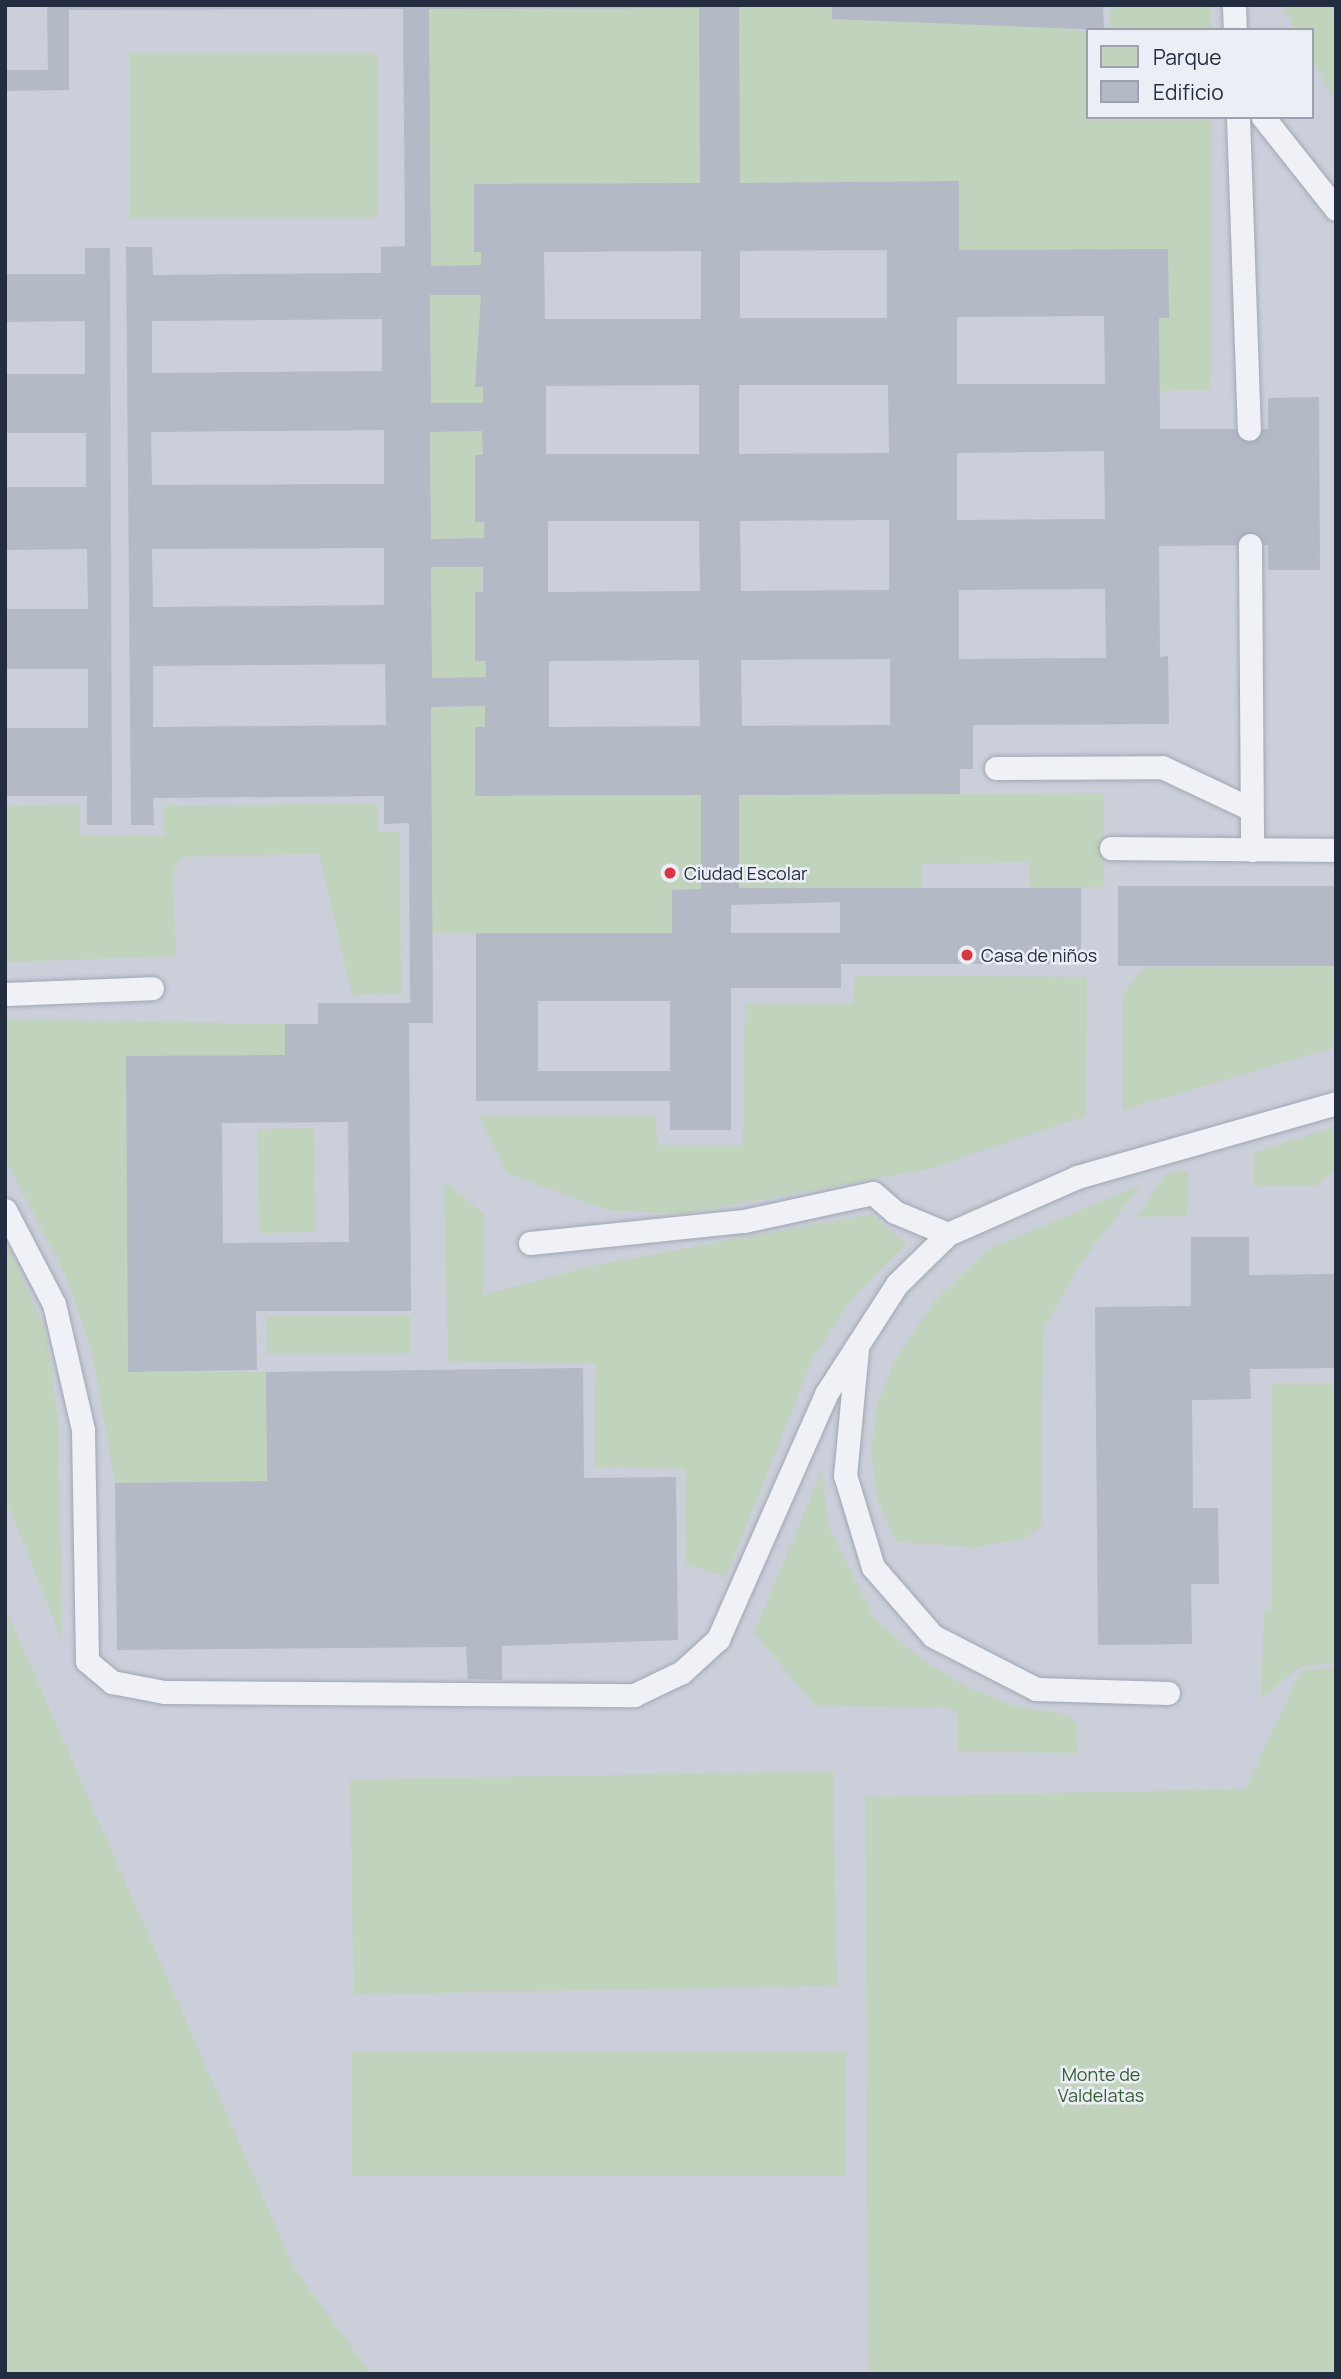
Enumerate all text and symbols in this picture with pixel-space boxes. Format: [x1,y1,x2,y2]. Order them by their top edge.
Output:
legend [1086,28,1313,119]
text: Parque [1153,43,1222,71]
text: Edificio [1153,78,1224,106]
place label: Ciudad Escolar [684,862,807,884]
marker: Ciudad Escolar [662,865,678,881]
place label: Casa de niños [981,944,1097,966]
marker: Casa de niños [959,947,975,963]
park label: Monte de Valdelatas [1058,2064,1144,2106]

